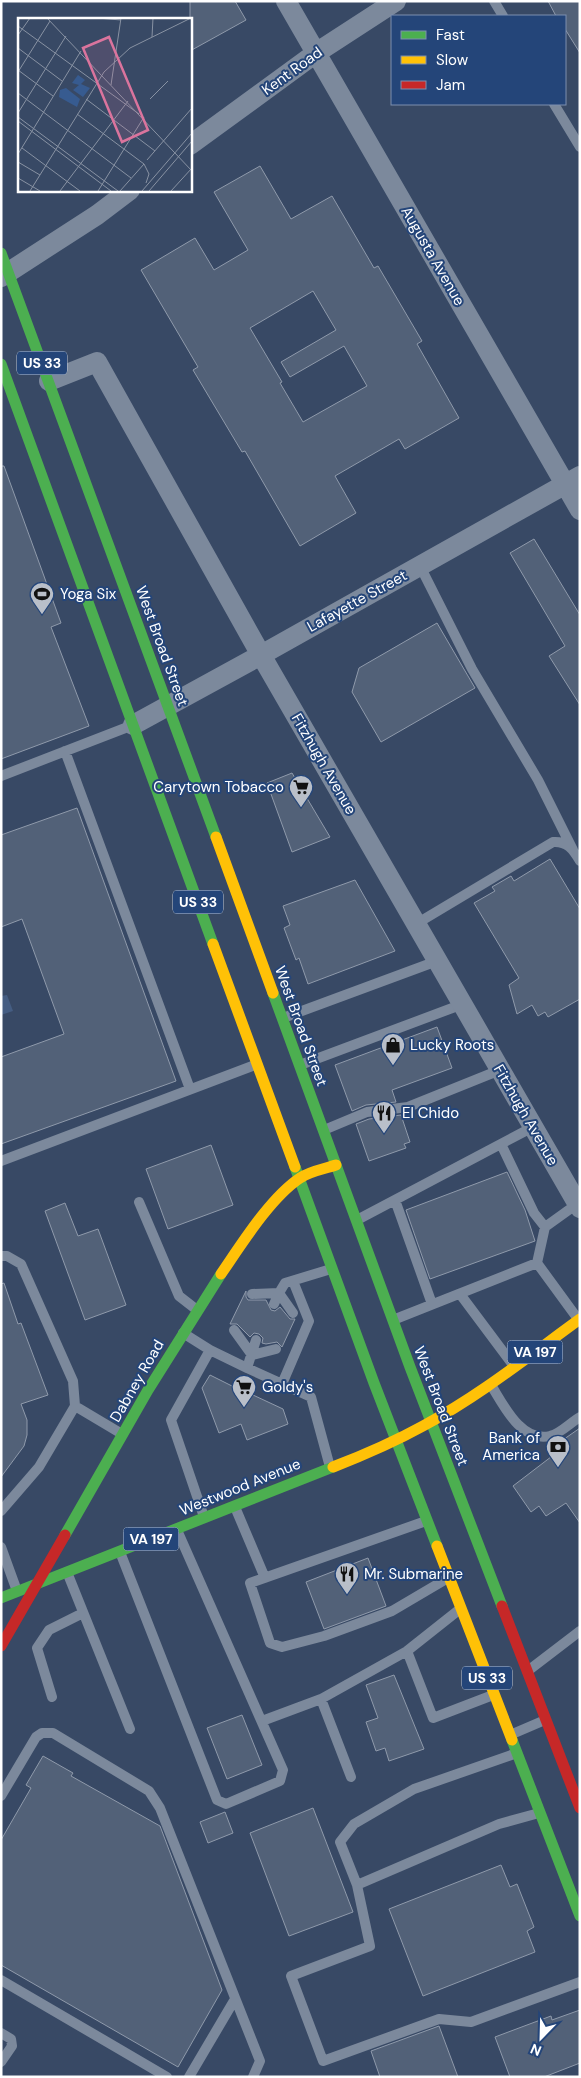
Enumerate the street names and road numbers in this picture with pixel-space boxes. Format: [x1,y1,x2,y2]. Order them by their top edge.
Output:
street label: Kent Road [258,42,326,100]
street label: Augusta Avenue [396,203,470,309]
road number: US 33 [17,352,67,374]
street label: Lafayette Street [303,565,411,637]
street label: West Broad Street [131,583,193,709]
street label: Fitzhugh Avenue [287,710,361,818]
road number: US 33 [173,890,223,914]
street label: West Broad Street [270,963,332,1089]
street label: Fitzhugh Avenue [489,1061,563,1169]
street label: Dabney Road [105,1336,169,1426]
road number: VA 197 [508,1340,562,1364]
street label: West Broad Street [409,1343,473,1469]
street label: Westwood Avenue [177,1454,303,1520]
road number: VA 197 [124,1528,178,1550]
road number: US 33 [462,1666,512,1690]

